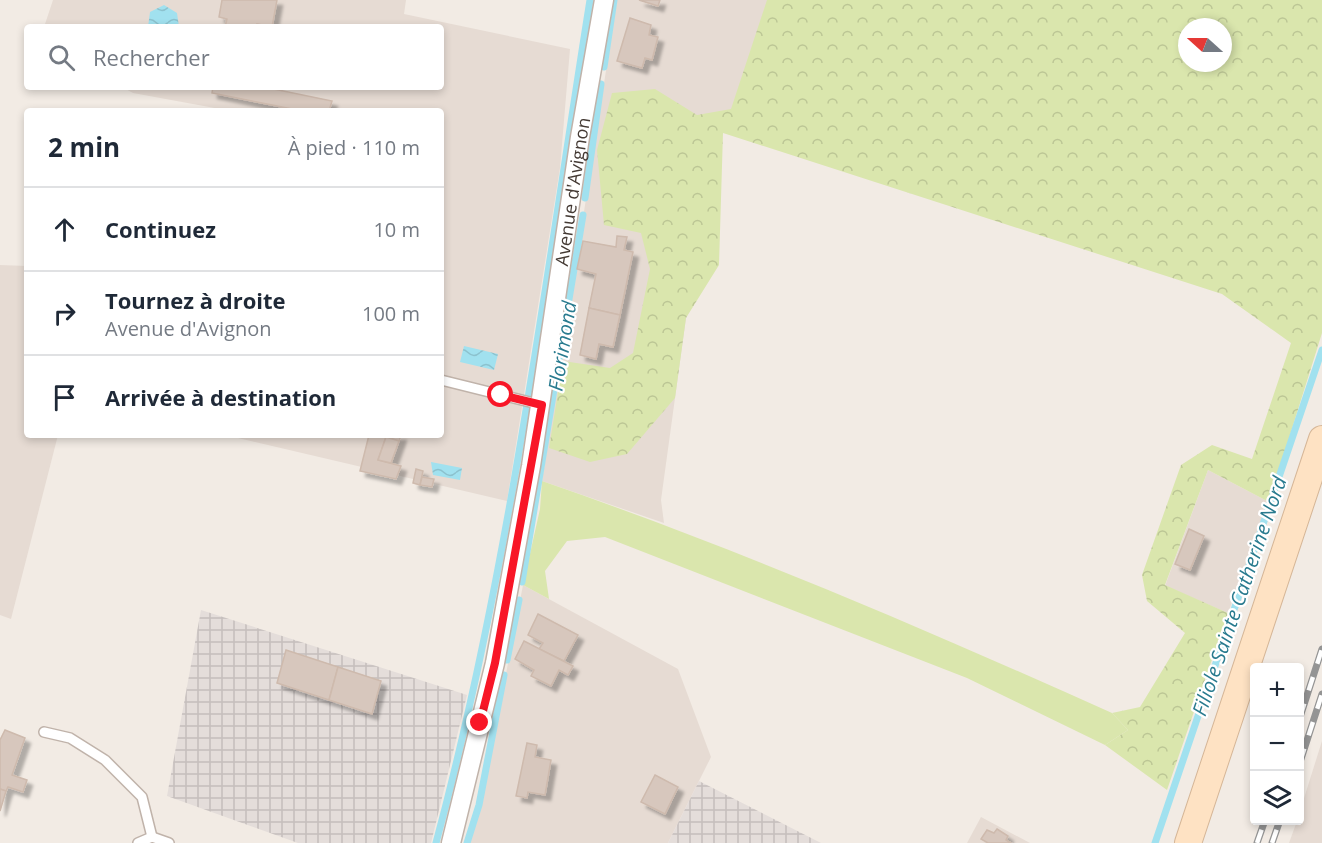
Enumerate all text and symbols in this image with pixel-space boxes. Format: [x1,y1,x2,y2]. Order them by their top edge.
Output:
north arrow [1178,18,1232,72]
search box [24,24,444,90]
icon: search [45,41,78,74]
text: Rechercher [93,42,210,72]
street label: Avenue d'Avignon [549,115,595,268]
text: 2 min [48,129,120,165]
text: À pied · 110 m [288,134,420,161]
icon: ahead [48,213,81,246]
text: Continuez [105,214,216,244]
text: 10 m [373,216,420,243]
text: Tournez à droite [105,285,286,315]
icon: right [48,297,81,330]
water label: Florimond [542,299,582,393]
text: 100 m [362,300,420,327]
text: Avenue d'Avignon [105,315,272,342]
icon: arrive [48,381,81,414]
route start [487,381,513,407]
text: Arrivée à destination [105,382,336,412]
water label: Filiole Sainte Catherine Nord [1185,472,1293,719]
map controls [1250,663,1304,825]
button: + [1250,663,1304,717]
route end [466,709,492,735]
button: − [1250,717,1304,771]
button: layers [1250,771,1304,825]

